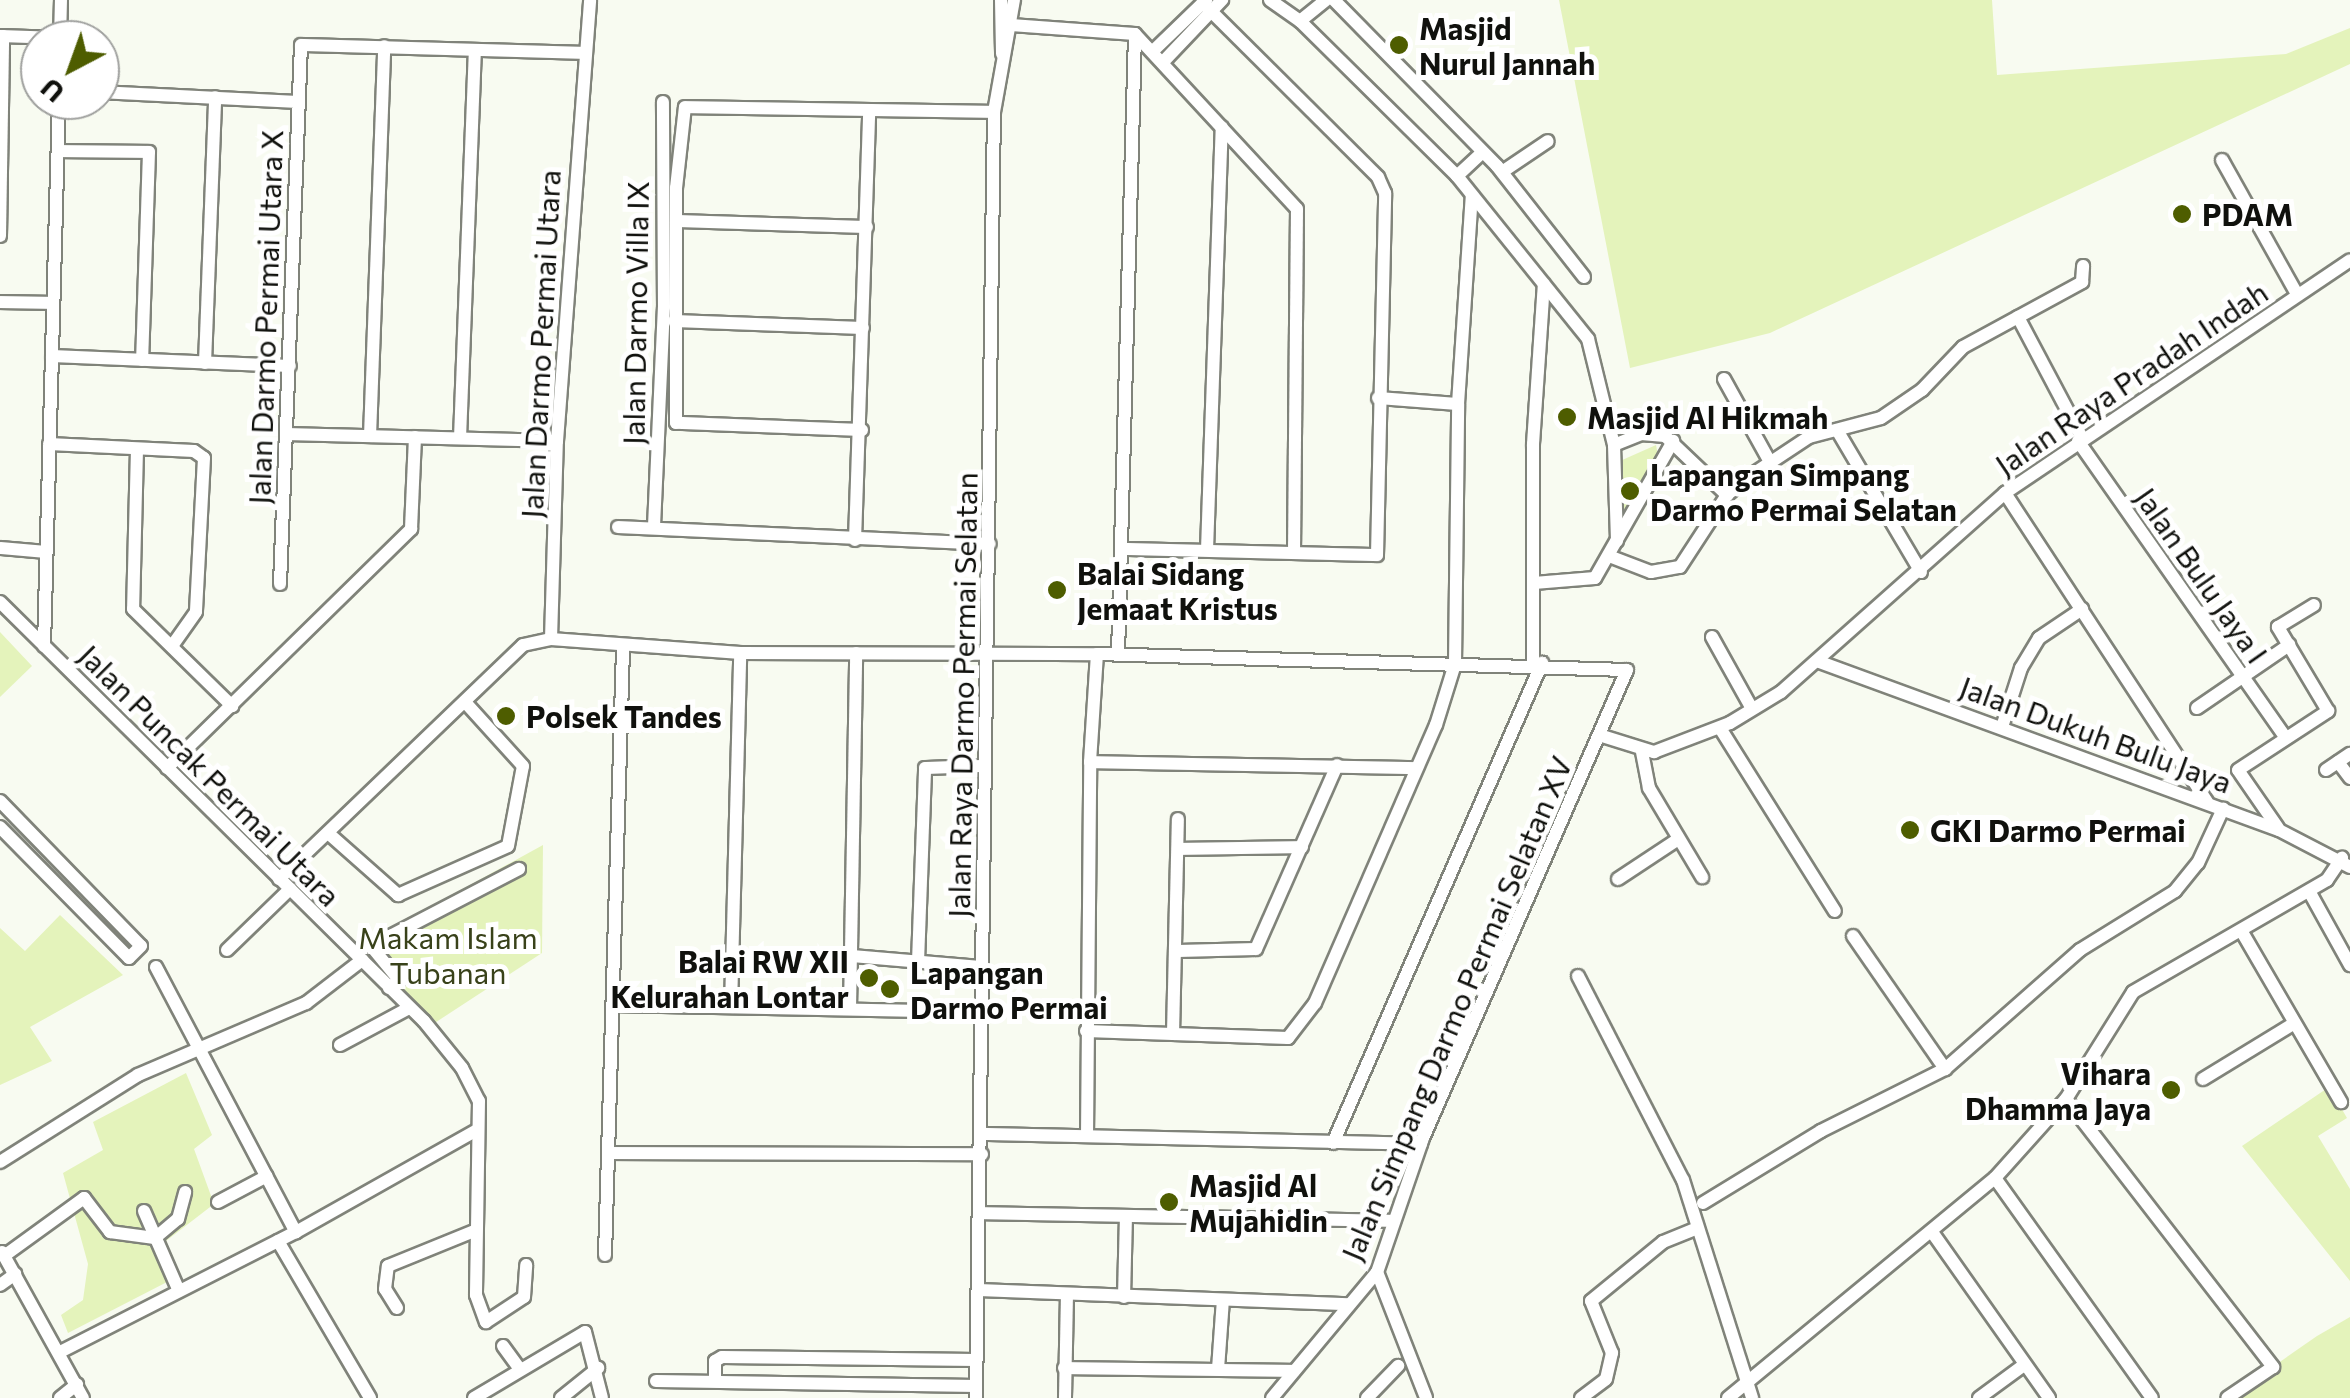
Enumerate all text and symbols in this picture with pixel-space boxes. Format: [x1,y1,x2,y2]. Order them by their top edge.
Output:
place label: Masjid Nurul Jannah [1419,10,1595,80]
north arrow [20,20,120,120]
marker: Masjid Nurul Jannah [1388,34,1410,56]
text: U [33,72,70,111]
street label: Jalan Darmo Permai Utara X [240,129,290,505]
street label: Jalan Darmo Permai Utara [513,169,567,519]
street label: Jalan Darmo Villa IX [615,181,655,445]
place label: PDAM [2202,196,2293,232]
marker: PDAM [2171,203,2193,225]
street label: Jalan Raya Pradah Indah [1988,273,2274,483]
place label: Masjid Al Hikmah [1587,399,1828,435]
marker: Masjid Al Hikmah [1556,406,1578,428]
place label: Lapangan Simpang Darmo Permai Selatan [1650,456,1957,526]
street label: Jalan Raya Darmo Permai Selatan [940,472,984,918]
marker: Lapangan Simpang Darmo Permai Selatan [1619,480,1641,502]
street label: Jalan Bulu Jaya I [2128,480,2276,670]
place label: Balai Sidang Jemaat Kristus [1077,555,1278,626]
marker: Balai Sidang Jemaat Kristus [1046,579,1068,601]
street label: Jalan Puncak Permai Utara [72,637,348,913]
street label: Jalan Dukuh Bulu Jaya [1955,668,2237,800]
place label: Polsek Tandes [526,698,722,734]
marker: Polsek Tandes [495,705,517,727]
street label: Jalan Simpang Darmo Permai Selatan XV [1333,750,1579,1266]
place label: GKI Darmo Permai [1930,812,2186,848]
marker: GKI Darmo Permai [1899,819,1921,841]
park label: Makam Islam Tubanan [358,919,538,990]
place label: Balai RW XII Kelurahan Lontar [611,943,849,1014]
place label: Lapangan Darmo Permai [910,954,1108,1024]
marker: Balai RW XII Kelurahan Lontar [858,967,880,989]
marker: Lapangan Darmo Permai [879,978,901,1000]
place label: Vihara Dhamma Jaya [1965,1055,2151,1126]
marker: Vihara Dhamma Jaya [2160,1079,2182,1101]
place label: Masjid Al Mujahidin [1189,1167,1328,1238]
marker: Masjid Al Mujahidin [1158,1191,1180,1213]

